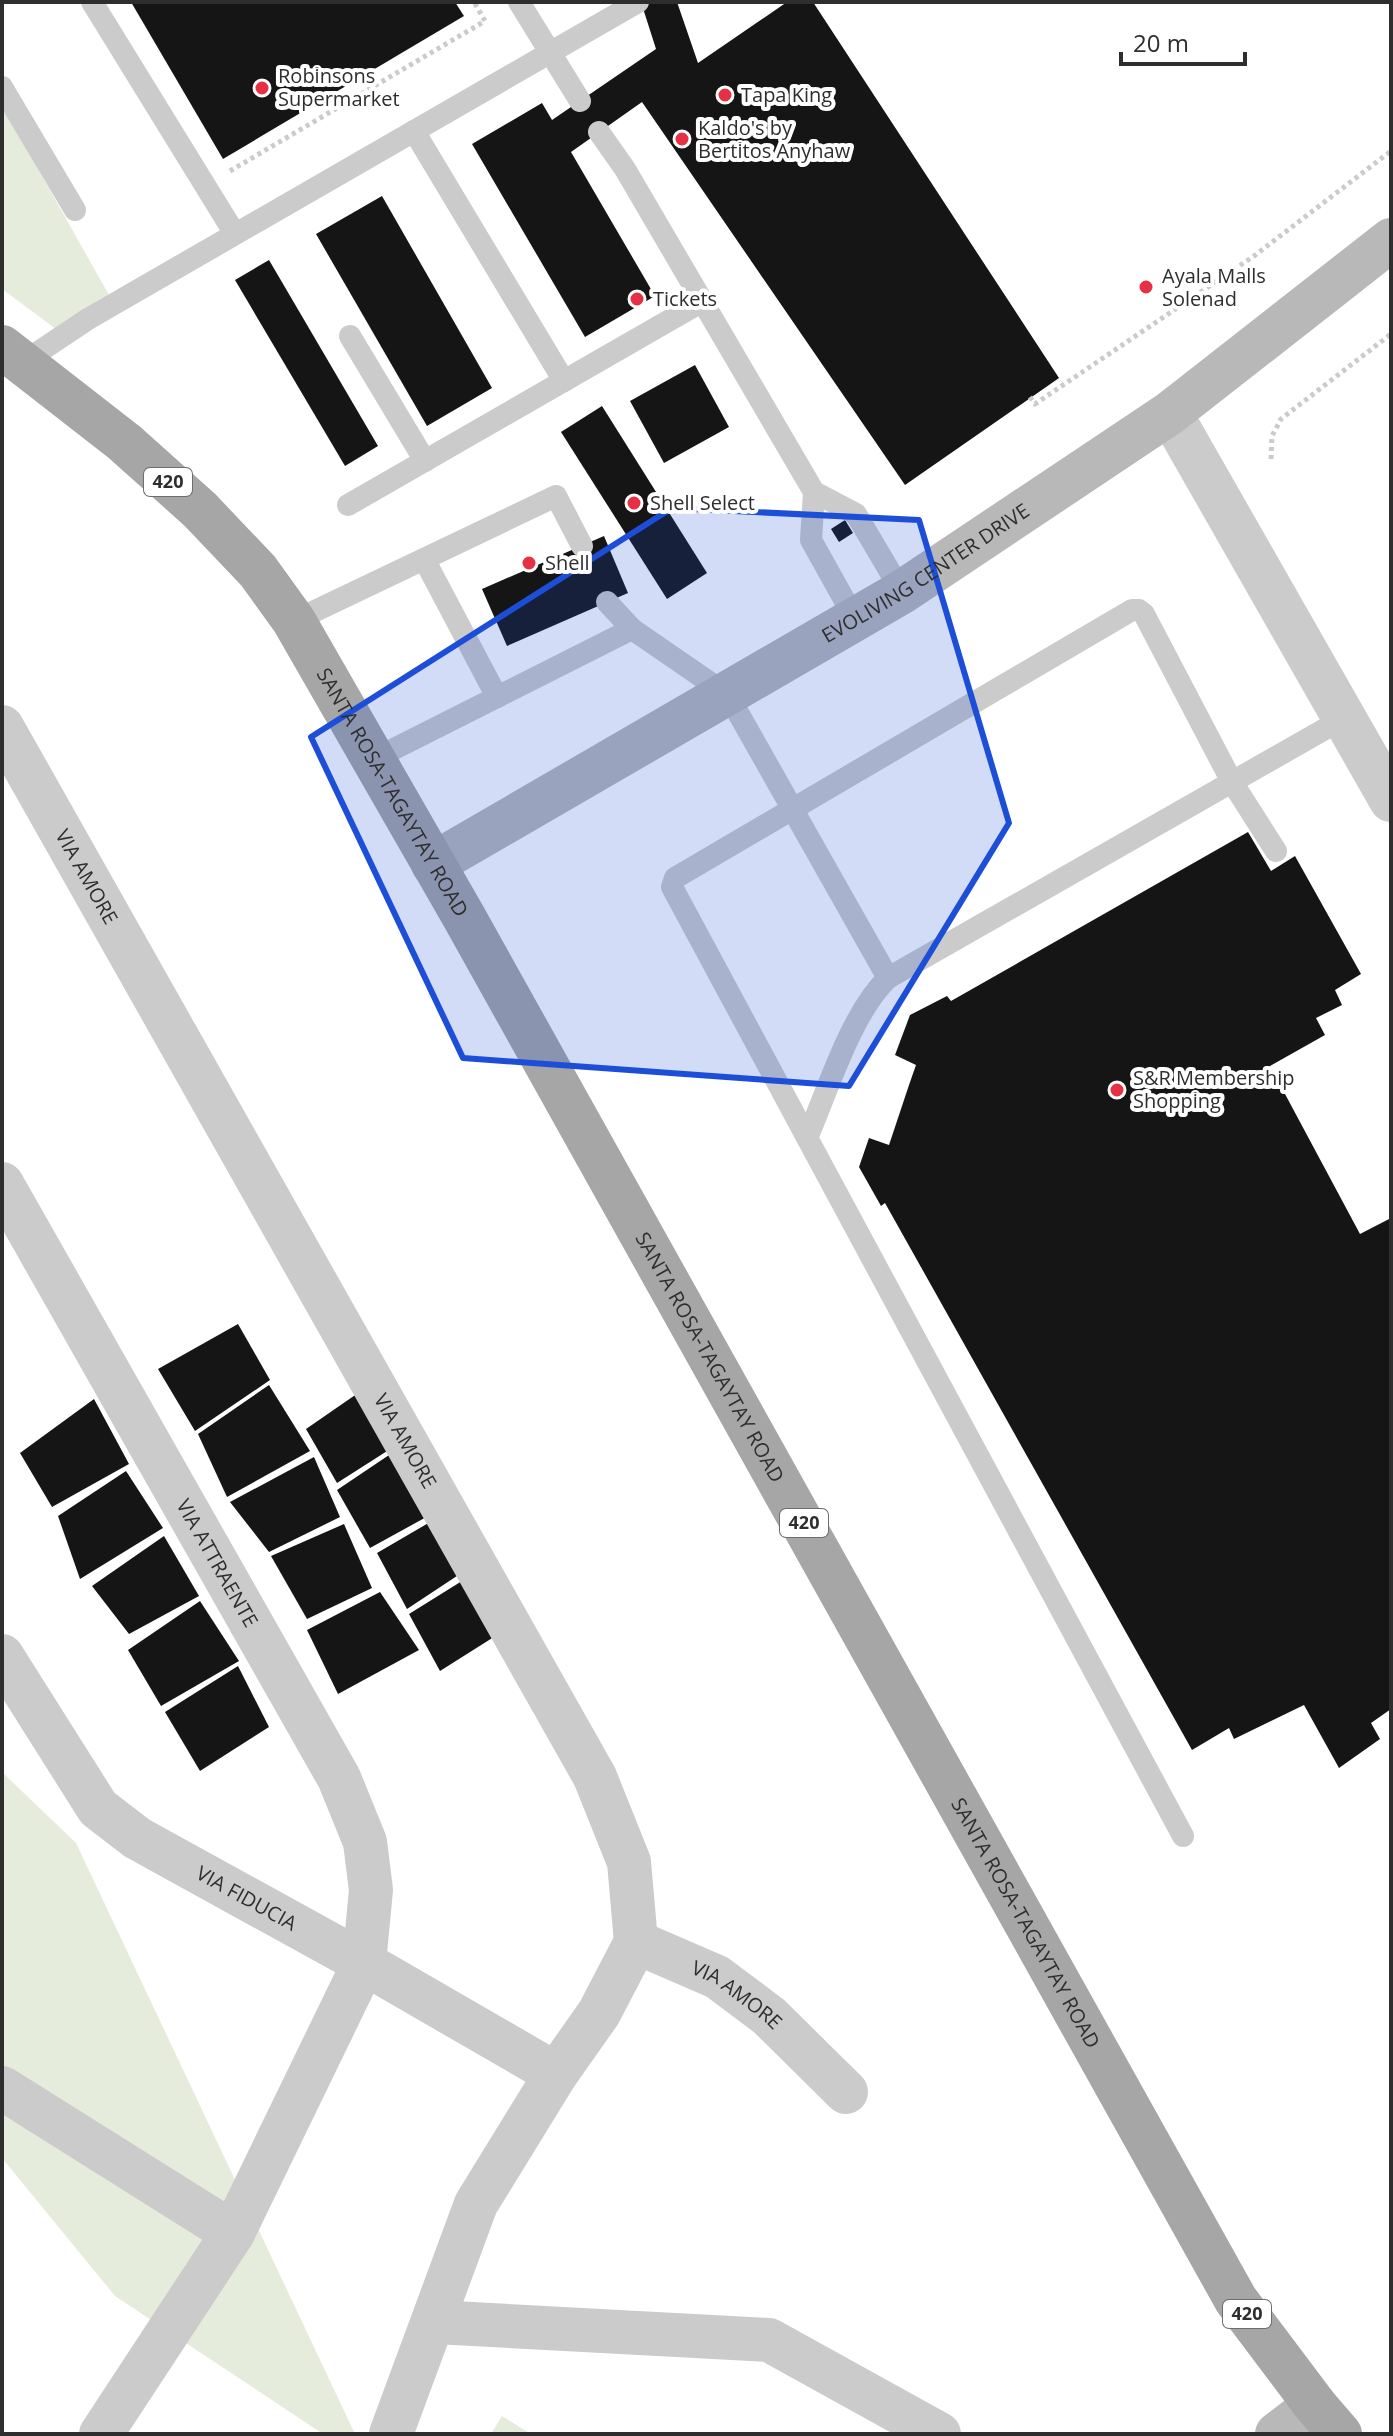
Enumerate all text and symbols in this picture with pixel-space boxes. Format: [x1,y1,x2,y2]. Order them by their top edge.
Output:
scale bar [1121,16,1245,66]
text: 20 m [1133,26,1189,59]
place label: Robinsons Supermarket [278,62,400,112]
marker: Robinsons Supermarket [253,79,271,97]
place label: Tapa King [741,81,832,108]
marker: Tapa King [716,86,734,104]
place label: Kaldo's by Bertitos Anyhaw [698,114,851,164]
marker: Kaldo's by Bertitos Anyhaw [673,130,691,148]
place label: Ayala Malls Solenad [1162,262,1266,312]
marker: Ayala Malls Solenad [1137,278,1155,296]
place label: Tickets [653,285,717,312]
marker: Tickets [628,290,646,308]
road number: 420 [144,468,192,496]
place label: Shell Select [650,489,755,516]
marker: Shell Select [625,494,643,512]
street label: EVOLIVING CENTER DRIVE [817,497,1034,649]
place label: Shell [545,549,590,576]
marker: Shell [520,554,538,572]
street label: SANTA ROSA-TAGAYTAY ROAD [311,663,475,921]
street label: VIA AMORE [49,824,125,929]
place label: S&R Membership Shopping [1133,1064,1295,1114]
marker: S&R Membership Shopping [1108,1081,1126,1099]
street label: SANTA ROSA-TAGAYTAY ROAD [630,1227,791,1487]
street label: VIA AMORE [368,1388,443,1493]
street label: VIA ATTRAENTE [170,1494,265,1632]
road number: 420 [780,1509,828,1537]
street label: SANTA ROSA-TAGAYTAY ROAD [945,1793,1107,2053]
street label: VIA FIDUCIA [192,1859,302,1937]
street label: VIA AMORE [688,1954,788,2035]
road number: 420 [1223,2300,1271,2328]

